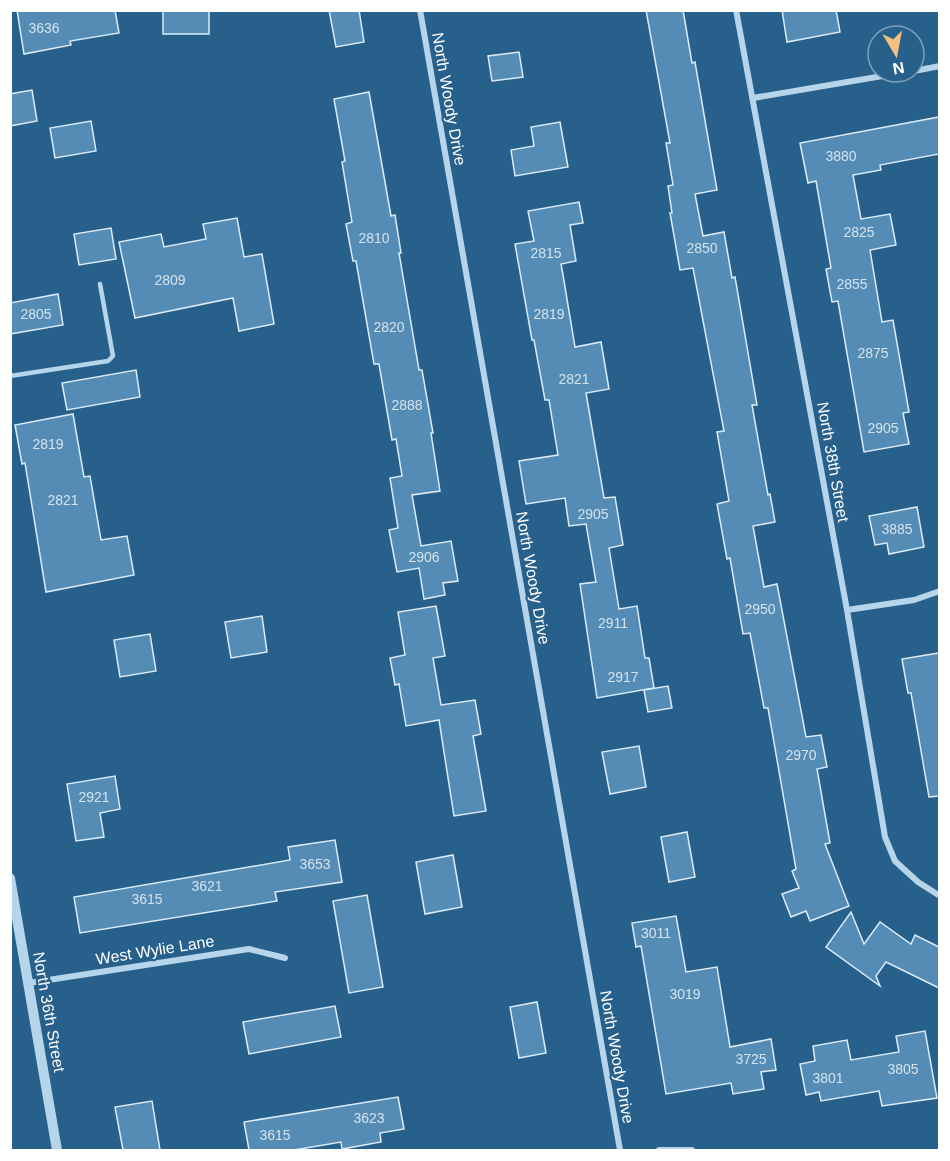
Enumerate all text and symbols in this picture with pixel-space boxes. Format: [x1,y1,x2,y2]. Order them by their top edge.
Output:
house number: 3636 [28,20,60,36]
north arrow [866,24,926,84]
street label: North Woody Drive [429,31,469,167]
text: N [891,59,906,78]
house number: 3880 [825,148,857,164]
house number: 2825 [843,224,875,240]
house number: 2810 [358,230,390,246]
house number: 2850 [686,240,718,256]
house number: 2815 [530,245,562,261]
house number: 2809 [154,272,186,288]
house number: 2855 [836,276,868,292]
house number: 2805 [20,306,52,322]
house number: 2819 [533,306,565,322]
house number: 2820 [373,319,405,335]
house number: 2875 [857,345,889,361]
house number: 2821 [558,371,590,387]
house number: 2888 [391,397,423,413]
street label: North 38th Street [814,401,852,524]
house number: 2905 [867,420,899,436]
house number: 2819 [32,436,64,452]
house number: 2821 [47,492,79,508]
house number: 2905 [577,506,609,522]
street label: North Woody Drive [513,510,553,646]
house number: 3885 [881,521,913,537]
house number: 2906 [408,549,440,565]
house number: 2950 [744,601,776,617]
house number: 2911 [598,615,628,631]
house number: 2917 [607,669,639,685]
house number: 2970 [785,747,817,763]
house number: 2921 [78,789,110,805]
house number: 3653 [299,856,331,872]
house number: 3621 [191,878,223,894]
house number: 3615 [131,891,163,907]
house number: 3011 [641,925,671,941]
street label: West Wylie Lane [95,932,215,968]
street label: North 36th Street [30,951,68,1074]
house number: 3019 [669,986,701,1002]
street label: North Woody Drive [597,989,637,1125]
house number: 3725 [735,1051,767,1067]
house number: 3805 [887,1061,919,1077]
house number: 3801 [812,1070,844,1086]
house number: 3623 [353,1110,385,1126]
house number: 3615 [259,1127,291,1143]

